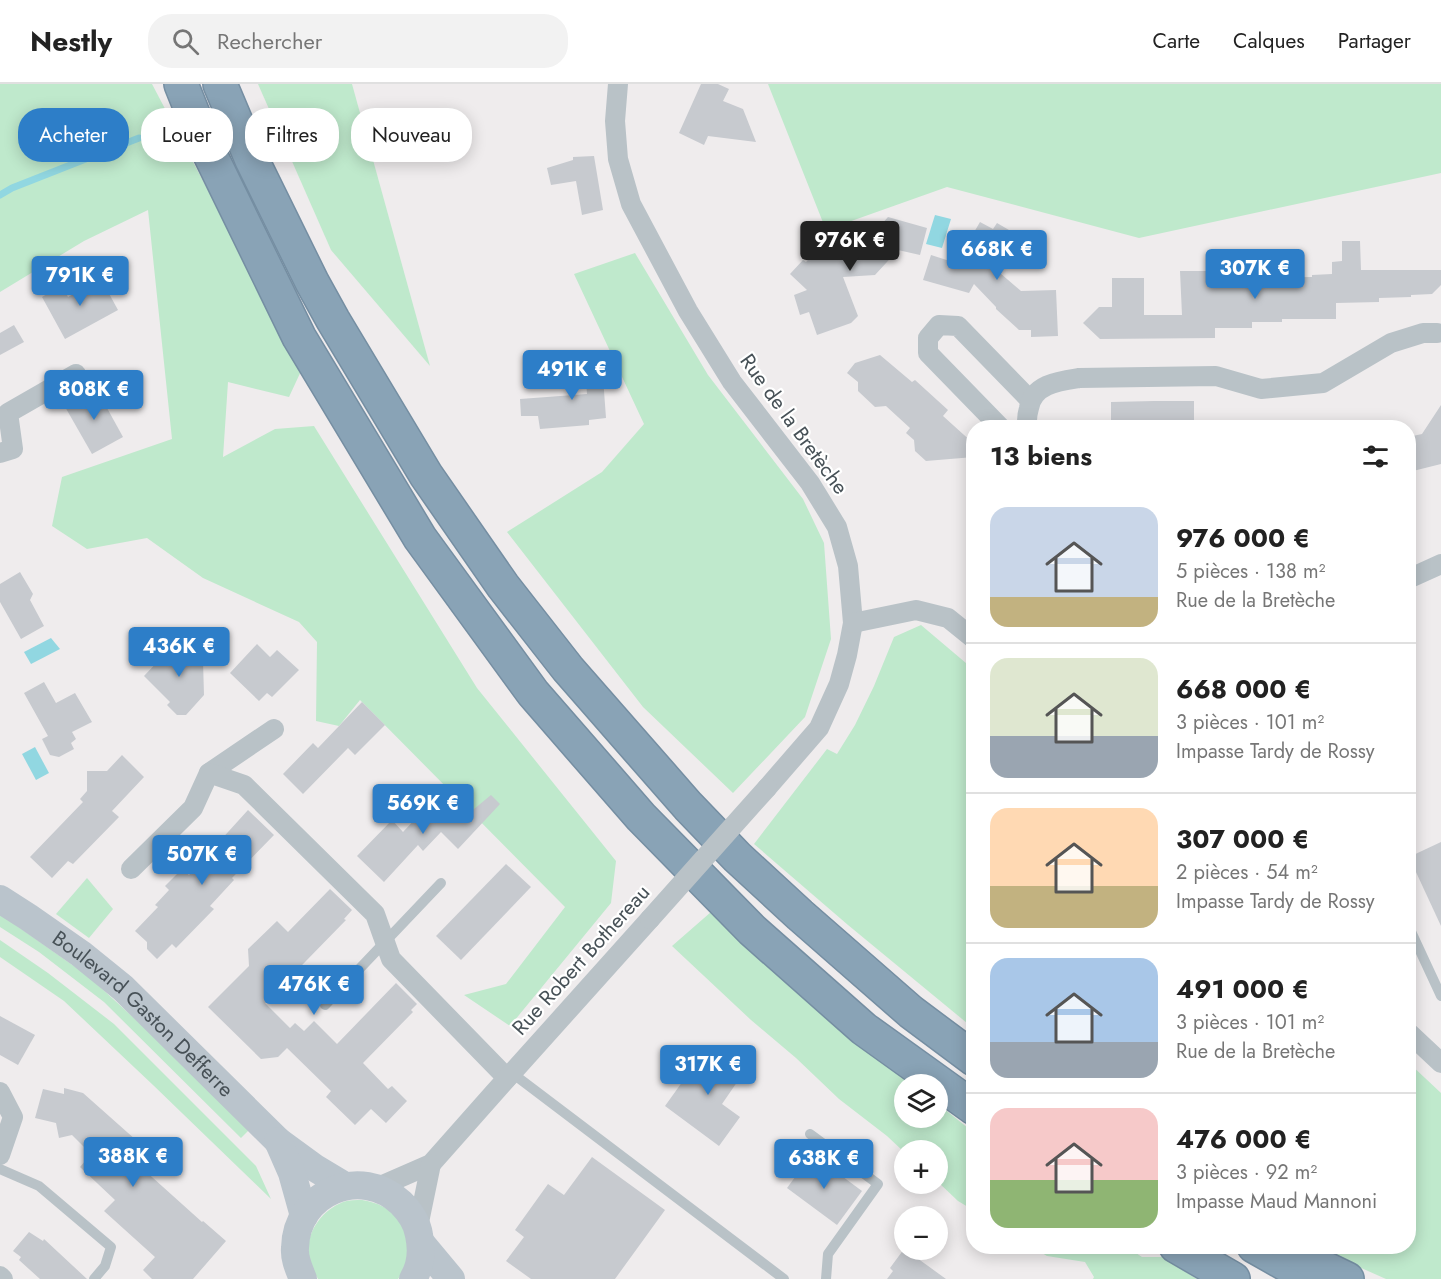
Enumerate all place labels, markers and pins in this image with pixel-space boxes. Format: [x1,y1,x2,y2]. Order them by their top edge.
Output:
pin: 976K € [801,221,899,272]
pin: 668K € [948,230,1046,281]
pin: 307K € [1206,249,1304,300]
pin: 791K € [31,256,129,307]
pin: 491K € [523,350,621,401]
pin: 808K € [45,370,143,421]
pin: 436K € [130,627,228,678]
pin: 569K € [374,784,472,835]
pin: 507K € [153,835,251,886]
pin: 476K € [265,965,363,1016]
pin: 317K € [659,1045,757,1096]
pin: 388K € [84,1137,182,1188]
pin: 638K € [775,1139,873,1190]

